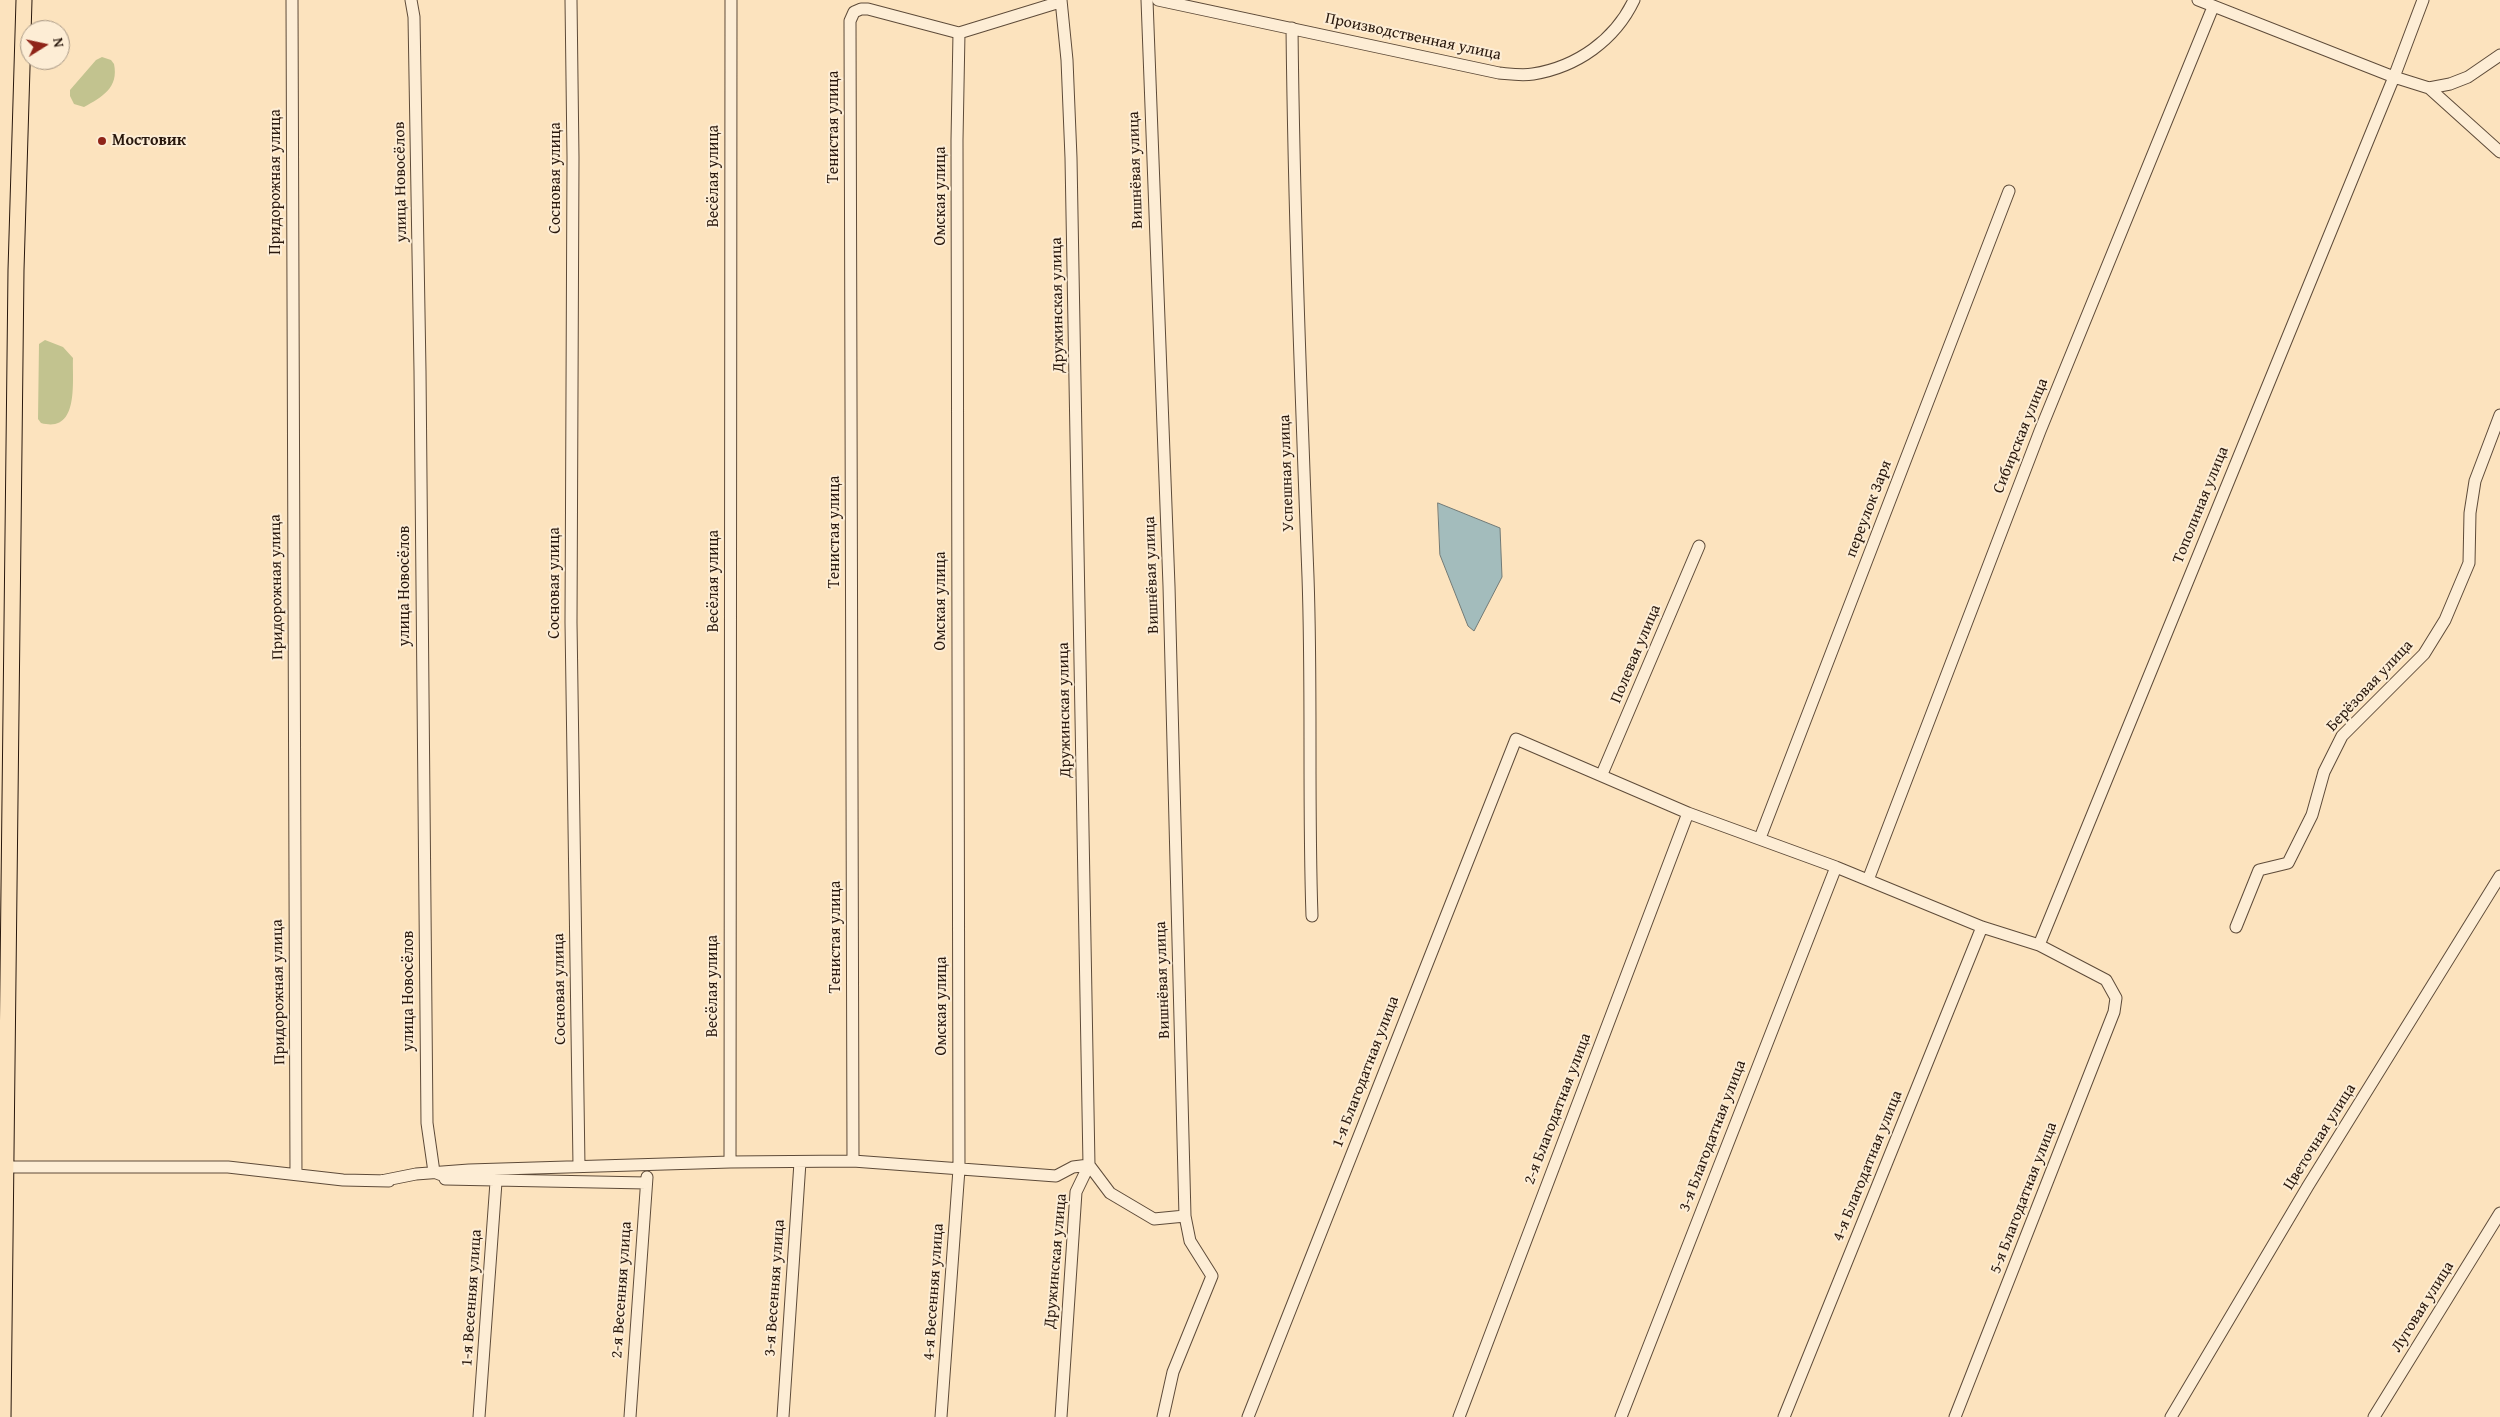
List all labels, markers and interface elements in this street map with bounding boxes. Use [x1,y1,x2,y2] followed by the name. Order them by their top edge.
[1323,9,1503,65] street label: Производственная улица
[20,20,70,70] north arrow
[48,36,69,49] text: N
[824,71,844,183] street label: Тенистая улица
[266,109,286,255] street label: Придорожная улица
[1124,111,1148,229] street label: Вишнёвая улица
[390,121,412,243] street label: улица Новосёлов
[546,122,566,234] street label: Сосновая улица
[704,125,724,227] street label: Весёлая улица
[112,131,186,151] place label: Мостовик
[96,135,108,147] marker: Мостовик
[931,146,951,246] street label: Омская улица
[1047,237,1069,373] street label: Дружинская улица
[1989,376,2053,496] street label: Сибирская улица
[1275,414,1299,532] street label: Успешная улица
[2169,444,2233,566] street label: Тополиная улица
[1842,458,1896,560] street label: переулок Заря
[825,476,845,588] street label: Тенистая улица
[266,514,288,660] street label: Придорожная улица
[1140,516,1164,634] street label: Вишнёвая улица
[395,526,415,646] street label: улица Новосёлов
[545,527,565,639] street label: Сосновая улица
[704,530,724,632] street label: Весёлая улица
[931,551,951,651] street label: Омская улица
[1607,602,1665,706] street label: Полевая улица
[2323,636,2417,736] street label: Берёзовая улица
[1054,642,1076,778] street label: Дружинская улица
[826,881,846,993] street label: Тенистая улица
[268,919,290,1065] street label: Придорожная улица
[1151,921,1175,1039] street label: Вишнёвая улица
[399,931,419,1051] street label: улица Новосёлов
[549,933,571,1045] street label: Сосновая улица
[703,935,723,1037] street label: Весёлая улица
[932,956,952,1056] street label: Омская улица
[1328,993,1404,1151] street label: 1-я Благодатная улица
[1520,1030,1596,1188] street label: 2-я Благодатная улица
[1675,1057,1751,1215] street label: 3-я Благодатная улица
[2280,1080,2360,1194] street label: Цветочная улица
[1829,1088,1907,1244] street label: 4-я Благодатная улица
[1986,1119,2062,1277] street label: 5-я Благодатная улица
[1041,1193,1071,1329] street label: Дружинская улица
[761,1219,789,1357] street label: 3-я Весенняя улица
[608,1221,636,1359] street label: 2-я Весенняя улица
[920,1223,948,1361] street label: 4-я Весенняя улица
[458,1229,486,1367] street label: 1-я Весенняя улица
[2387,1258,2459,1356] street label: Луговая улица

